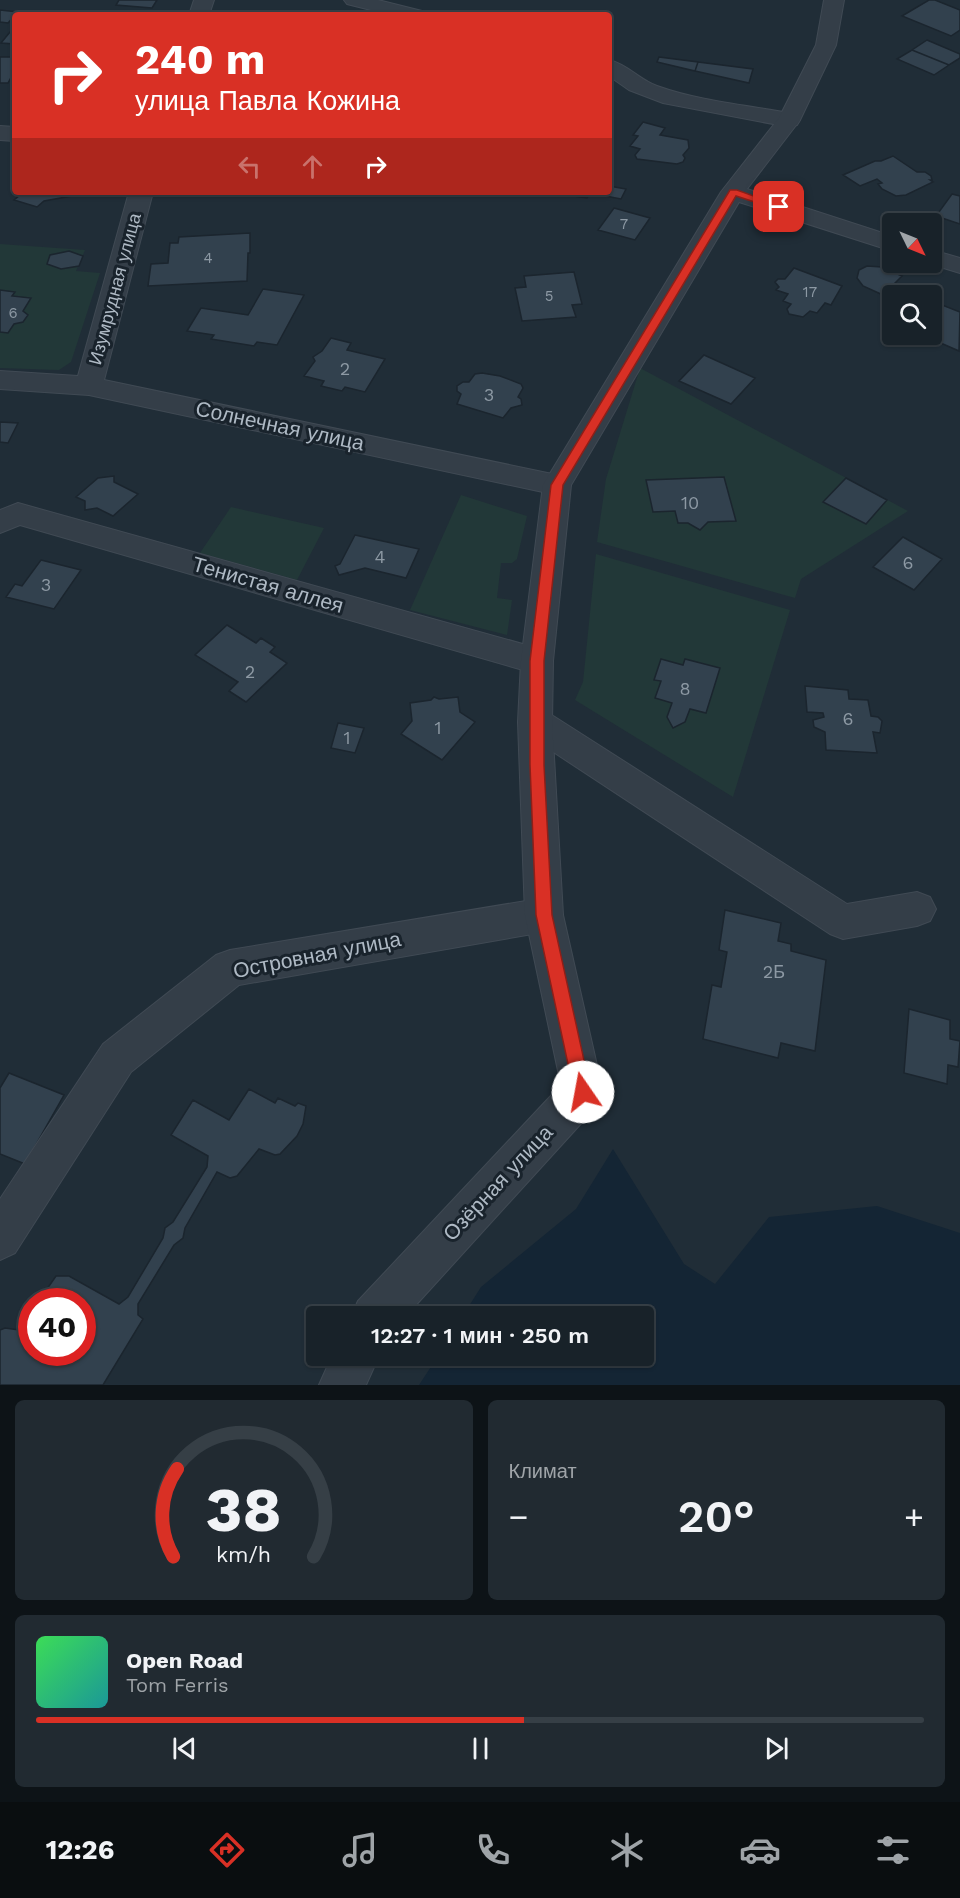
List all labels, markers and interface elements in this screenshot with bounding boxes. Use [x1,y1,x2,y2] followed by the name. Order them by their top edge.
[135,35,265,84] text: 240 m
[36,36,114,114] icon: right
[135,85,400,117] text: улица Павла Кожина
[233,150,266,183] icon: left
[296,150,329,183] icon: ahead
[359,150,392,183] icon: right
[753,181,804,232] pin
[762,190,795,223] icon: arrive
[84,210,145,367] street label: Изумрудная улица
[882,213,942,273] north arrow
[882,213,942,345] map controls
[620,215,628,233] house number: 7
[203,249,213,267] house number: 4
[803,283,817,301] house number: 17
[882,285,942,345] button: search
[545,287,553,305] house number: 5
[8,304,18,322] house number: 6
[340,358,350,379] house number: 2
[484,384,494,405] house number: 3
[194,395,367,456] street label: Солнечная улица
[681,492,699,513] house number: 10
[375,546,386,567] house number: 4
[190,551,347,618] street label: Тенистая аллея
[903,552,913,573] house number: 6
[41,574,51,595] house number: 3
[245,661,255,682] house number: 2
[679,678,691,699] house number: 8
[843,708,853,729] house number: 6
[434,717,442,738] house number: 1
[343,727,351,748] house number: 1
[231,926,403,983] street label: Островная улица
[763,961,785,982] house number: 2Б
[551,1060,615,1124] position arrow
[438,1119,558,1246] street label: Озёрная улица
[18,1288,96,1366] speed limit sign: 40
[371,1323,589,1348] text: 12:27 · 1 мин · 250 m
[509,1459,577,1483] text: Климат
[206,1473,282,1546] text: 38
[678,1490,755,1543] text: 20°
[509,1497,528,1536] text: −
[904,1497,924,1536] text: +
[216,1542,271,1567] text: km/h
[126,1648,243,1673] text: Open Road
[126,1673,229,1697] text: Tom Ferris
[168,1732,201,1765] icon: previous
[464,1732,497,1765] icon: pause
[760,1732,793,1765] icon: next
[206,1829,248,1871] icon: directions
[339,1829,381,1871] icon: music
[472,1829,514,1871] icon: phone
[606,1829,648,1871] icon: climate
[739,1829,781,1871] icon: car
[872,1829,914,1871] icon: filters
[46,1834,114,1866] text: 12:26

